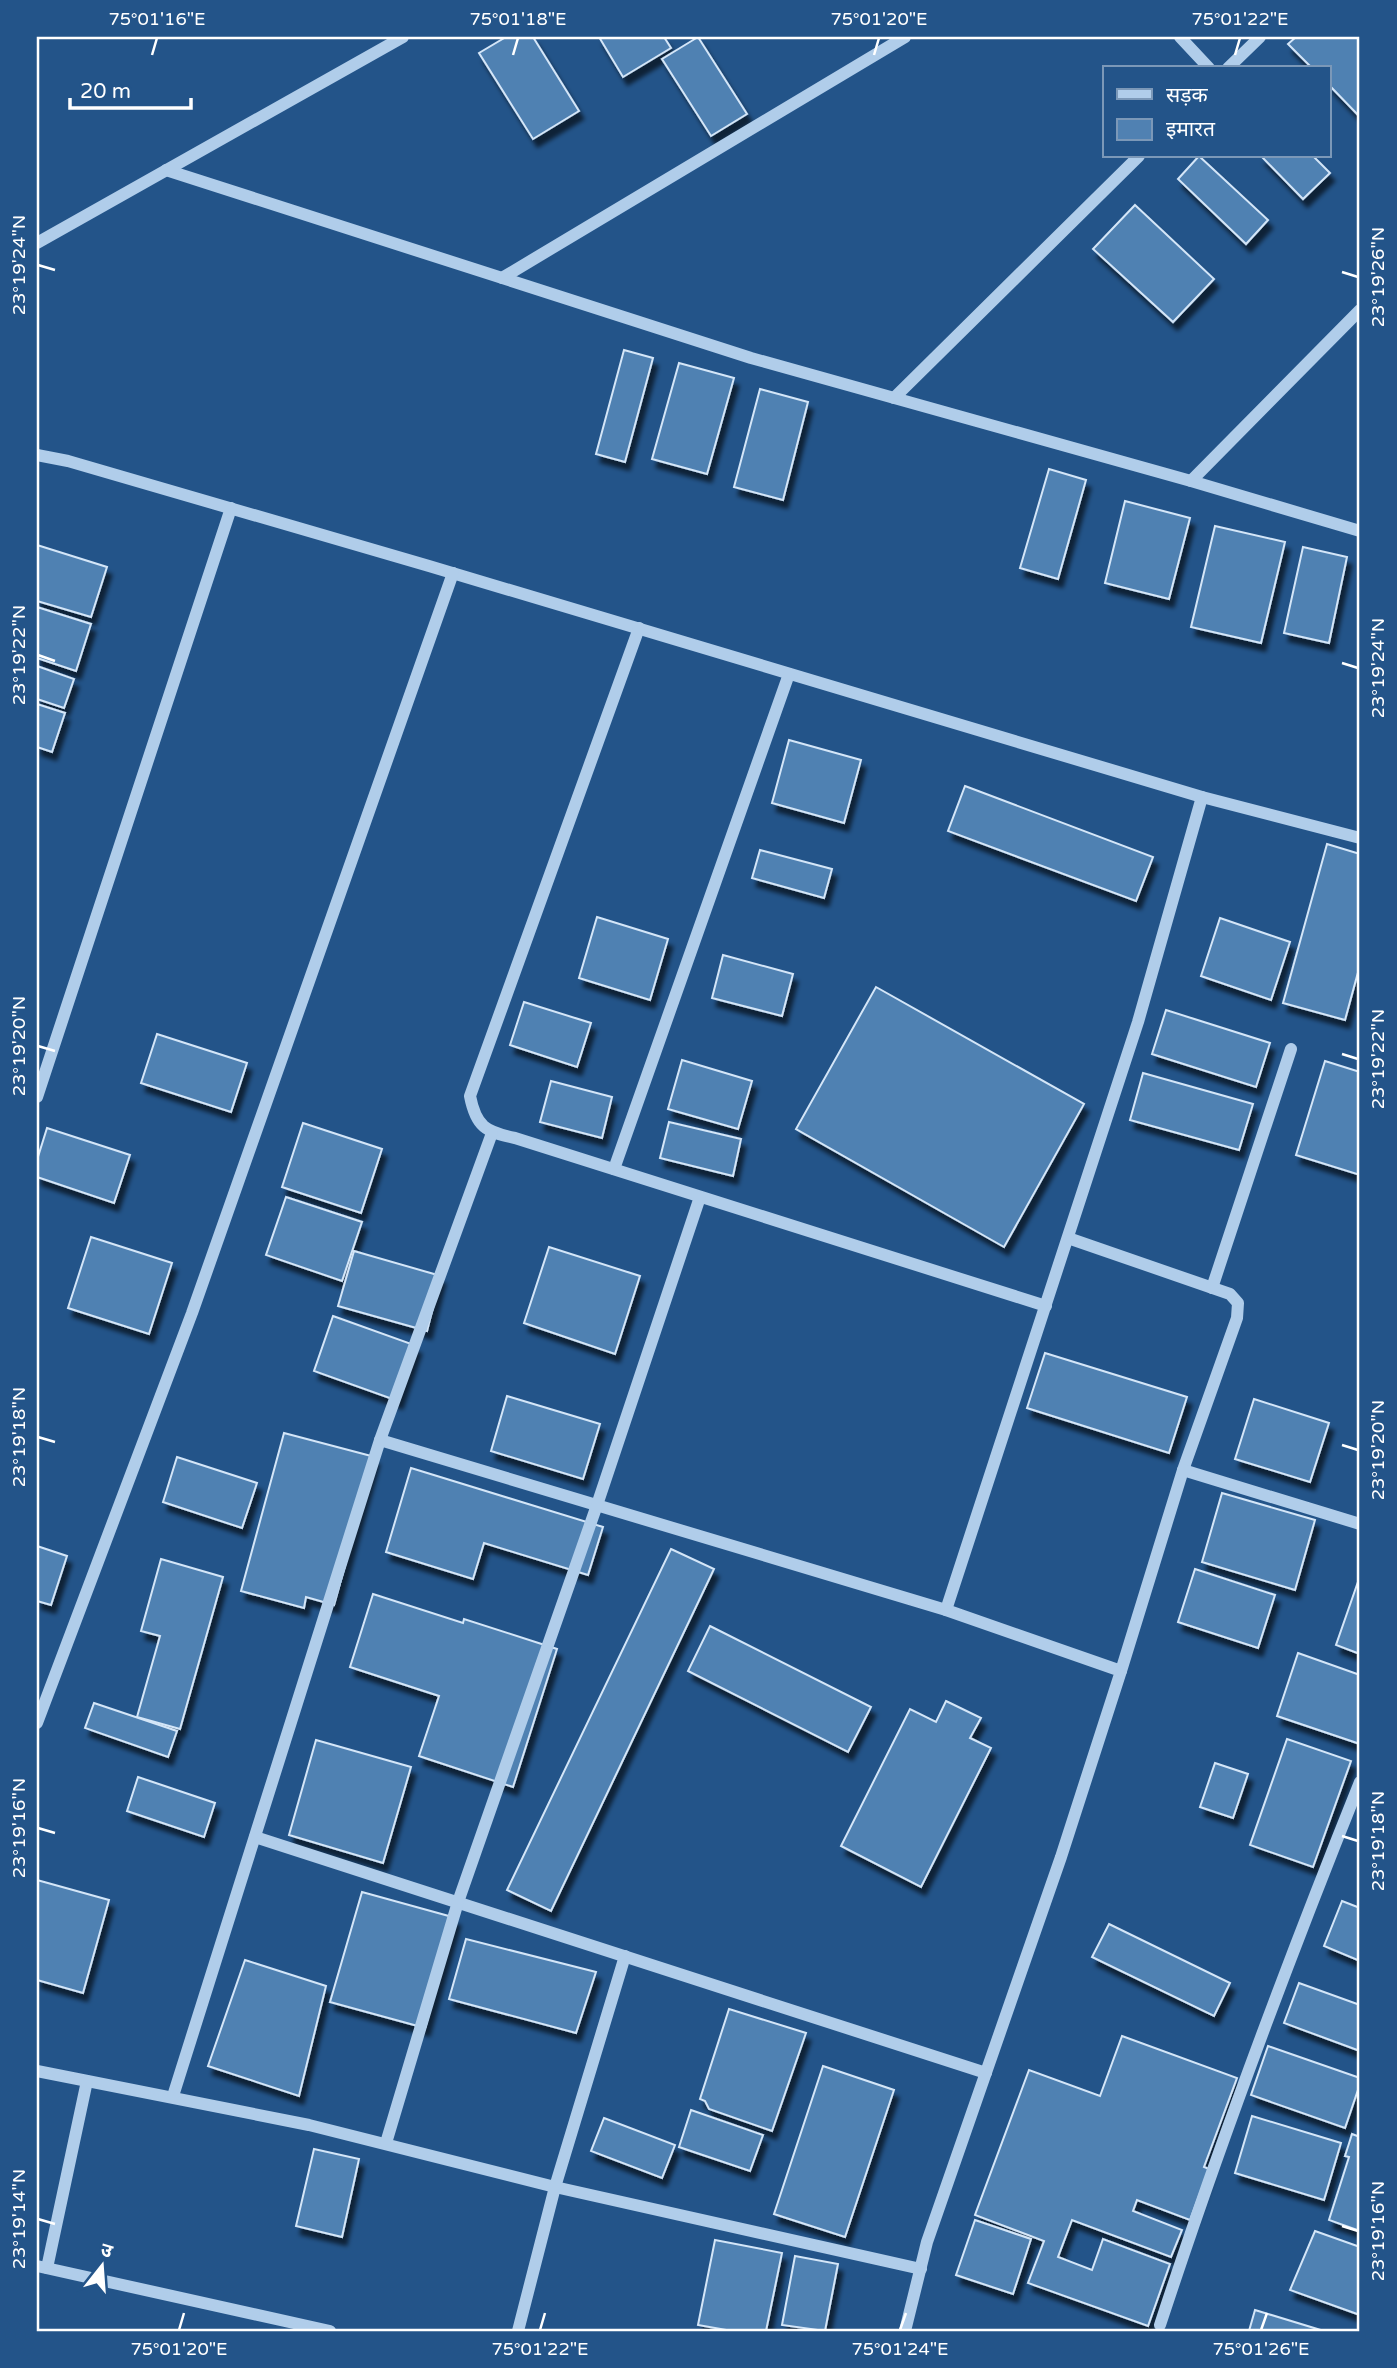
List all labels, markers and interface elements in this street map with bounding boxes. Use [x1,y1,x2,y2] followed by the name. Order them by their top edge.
[108,8,206,30] text: 75°01'16"E
[469,8,567,30] text: 75°01'18"E
[830,8,928,30] text: 75°01'20"E
[1191,8,1289,30] text: 75°01'22"E
[70,66,191,110] scale bar
[1103,66,1330,158] legend
[80,79,131,104] text: 20 m
[1166,83,1208,108] text: सड़क
[1166,117,1216,142] text: इमारत
[8,215,30,315] text: 23°19'24"N
[1367,227,1389,327] text: 23°19'26"N
[8,605,30,705] text: 23°19'22"N
[1367,618,1389,718] text: 23°19'24"N
[8,996,30,1096] text: 23°19'20"N
[1367,1009,1389,1109] text: 23°19'22"N
[8,1387,30,1487] text: 23°19'18"N
[1367,1400,1389,1500] text: 23°19'20"N
[8,1778,30,1878] text: 23°19'16"N
[1367,1791,1389,1891] text: 23°19'18"N
[8,2169,30,2269] text: 23°19'14"N
[1367,2181,1389,2281] text: 23°19'16"N
[66,2232,136,2302] north arrow
[98,2239,116,2263] text: उ
[130,2338,228,2360] text: 75°01'20"E
[491,2338,589,2360] text: 75°01'22"E
[851,2338,949,2360] text: 75°01'24"E
[1212,2338,1310,2360] text: 75°01'26"E

